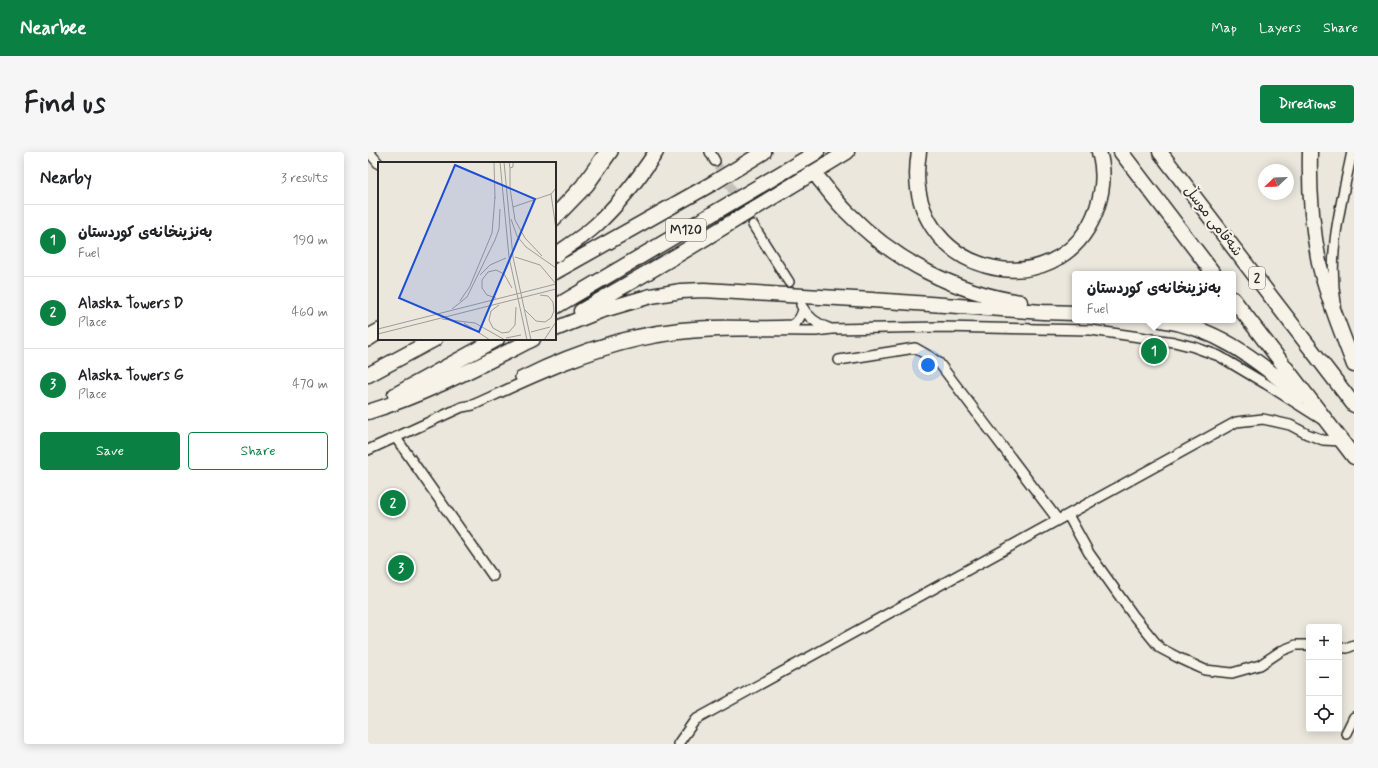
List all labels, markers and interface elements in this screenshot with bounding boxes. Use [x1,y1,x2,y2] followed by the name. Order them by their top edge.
[20,16,86,41] text: Nearbee
[1211,19,1237,37] text: Map
[1259,19,1301,37] text: Layers
[1323,19,1358,37] text: Share
[1260,85,1354,123] button: Directions
[24,86,105,123] text: Find us
[378,162,556,340] inset map
[1258,164,1294,200] north arrow
[40,167,92,189] text: Nearby
[281,170,328,187] text: 3 results
[1180,181,1248,260] street label: شەقامی موسڵ
[666,219,706,241] road number: M120
[78,223,212,243] text: بەنزینخانەی کوردستان
[50,232,56,249] text: 1
[293,232,328,249] text: 190 m
[78,245,100,262] text: Fuel
[1249,267,1265,289] road number: 2
[1072,271,1236,323] popup
[1087,279,1221,299] text: بەنزینخانەی کوردستان
[78,294,184,314] text: Alaska Towers D
[1087,301,1109,318] text: Fuel
[50,304,56,321] text: 2
[292,304,328,321] text: 460 m
[78,314,107,331] text: Place
[1141,336,1167,366] pin: 1
[918,355,938,375] your location
[78,366,184,386] text: Alaska Towers G
[50,376,56,393] text: 3
[292,376,328,393] text: 470 m
[78,386,107,403] text: Place
[40,432,180,470] button: Save
[188,432,328,470] button: Share
[380,488,406,518] pin: 2
[388,553,414,583] pin: 3
[1306,624,1342,732] map controls
[1306,624,1342,660] button: +
[1306,660,1342,696] button: −
[1306,696,1342,732] button: locate

